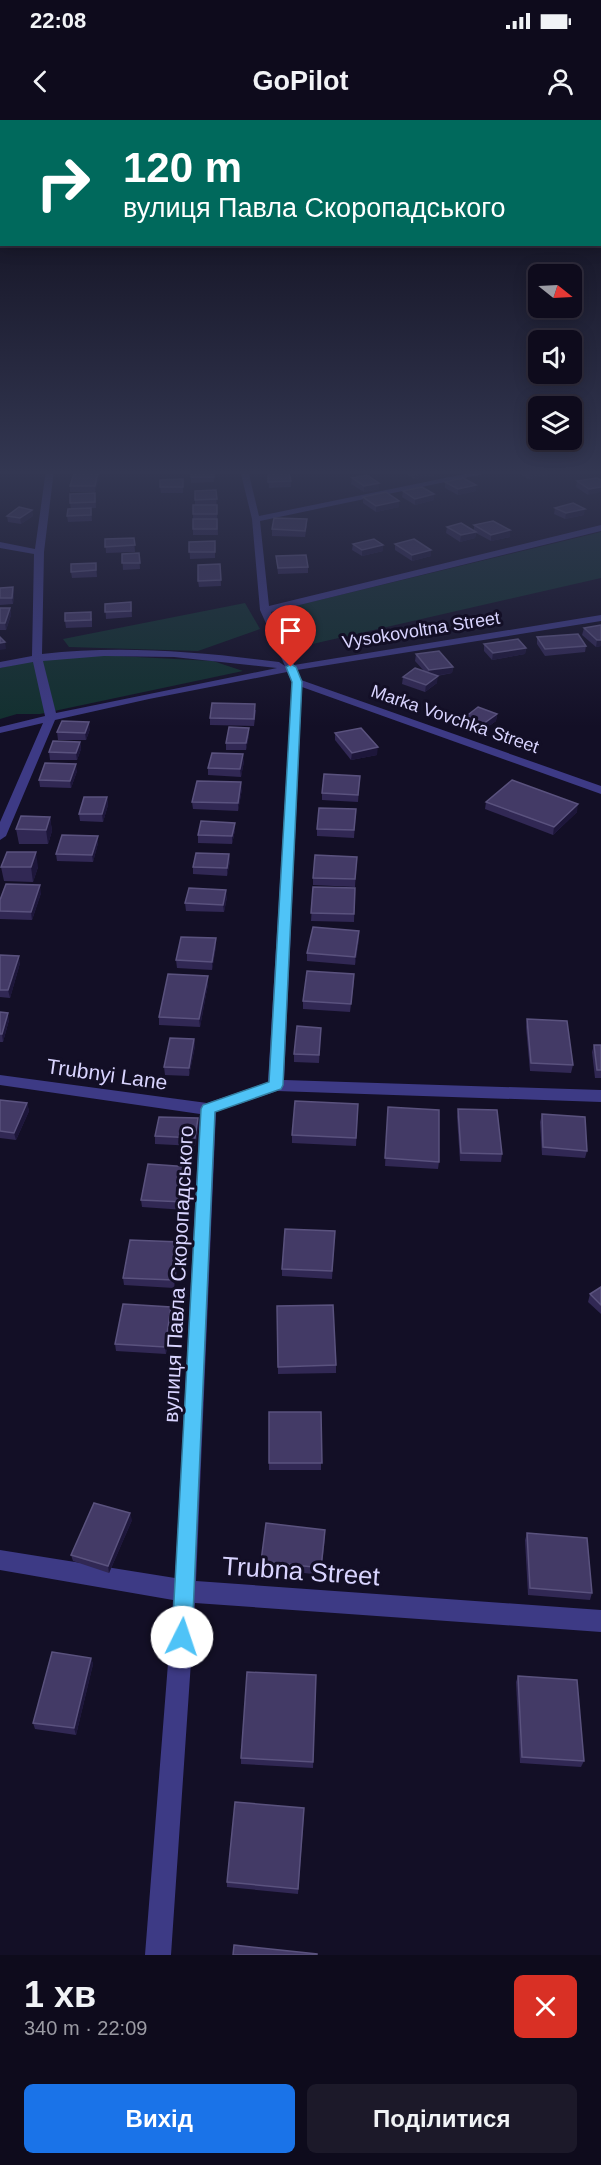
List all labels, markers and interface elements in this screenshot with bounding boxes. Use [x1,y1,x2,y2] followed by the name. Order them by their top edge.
[30,8,86,33] text: 22:08
[24,65,57,98] icon: back
[544,65,577,98] icon: person
[253,66,349,96] text: GoPilot
[24,144,102,222] icon: right
[123,144,242,191] text: 120 m
[123,193,506,223] text: вулиця Павла Скоропадського
[528,264,582,318] north arrow
[528,264,582,450] map controls
[528,330,582,384] button: sound
[528,396,582,450] button: layers
[265,605,316,667] pin
[341,608,501,652] street label: Vysokovoltna Street
[274,614,307,647] icon: arrive
[368,681,542,757] street label: Marka Vovchka Street
[45,1054,169,1094] street label: Trubnyi Lane
[159,1125,197,1423] street label: вулиця Павла Скоропадського
[221,1551,382,1592] street label: Trubna Street
[150,1605,214,1669] position arrow
[24,1974,96,2015] text: 1 хв
[514,1975,577,2038] button: close
[24,2017,147,2039] text: 340 m · 22:09
[24,2084,295,2153] button: Вихід
[307,2084,577,2153] button: Поділитися

